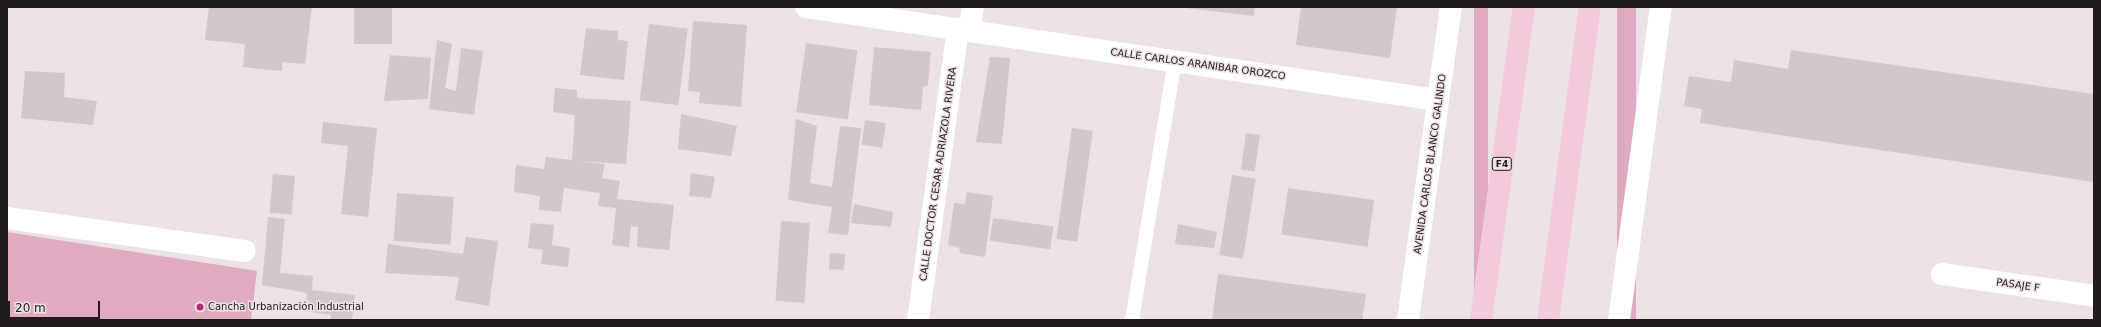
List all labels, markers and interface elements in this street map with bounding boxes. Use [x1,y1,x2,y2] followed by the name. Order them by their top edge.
[1110,46,1286,82] street label: CALLE CARLOS ARANIBAR OROZCO
[917,66,959,282] street label: CALLE DOCTOR CESAR ADRIAZOLA RIVERA
[1411,73,1449,255] street label: AVENIDA CARLOS BLANCO GALINDO
[1491,157,1513,171] road number: F4
[1995,276,2041,294] street label: PASAJE F
[10,293,102,319] scale bar
[15,301,46,315] text: 20 m
[208,301,364,313] place label: Cancha Urbanización Industrial
[195,302,205,312] marker: Cancha Urbanización Industrial

